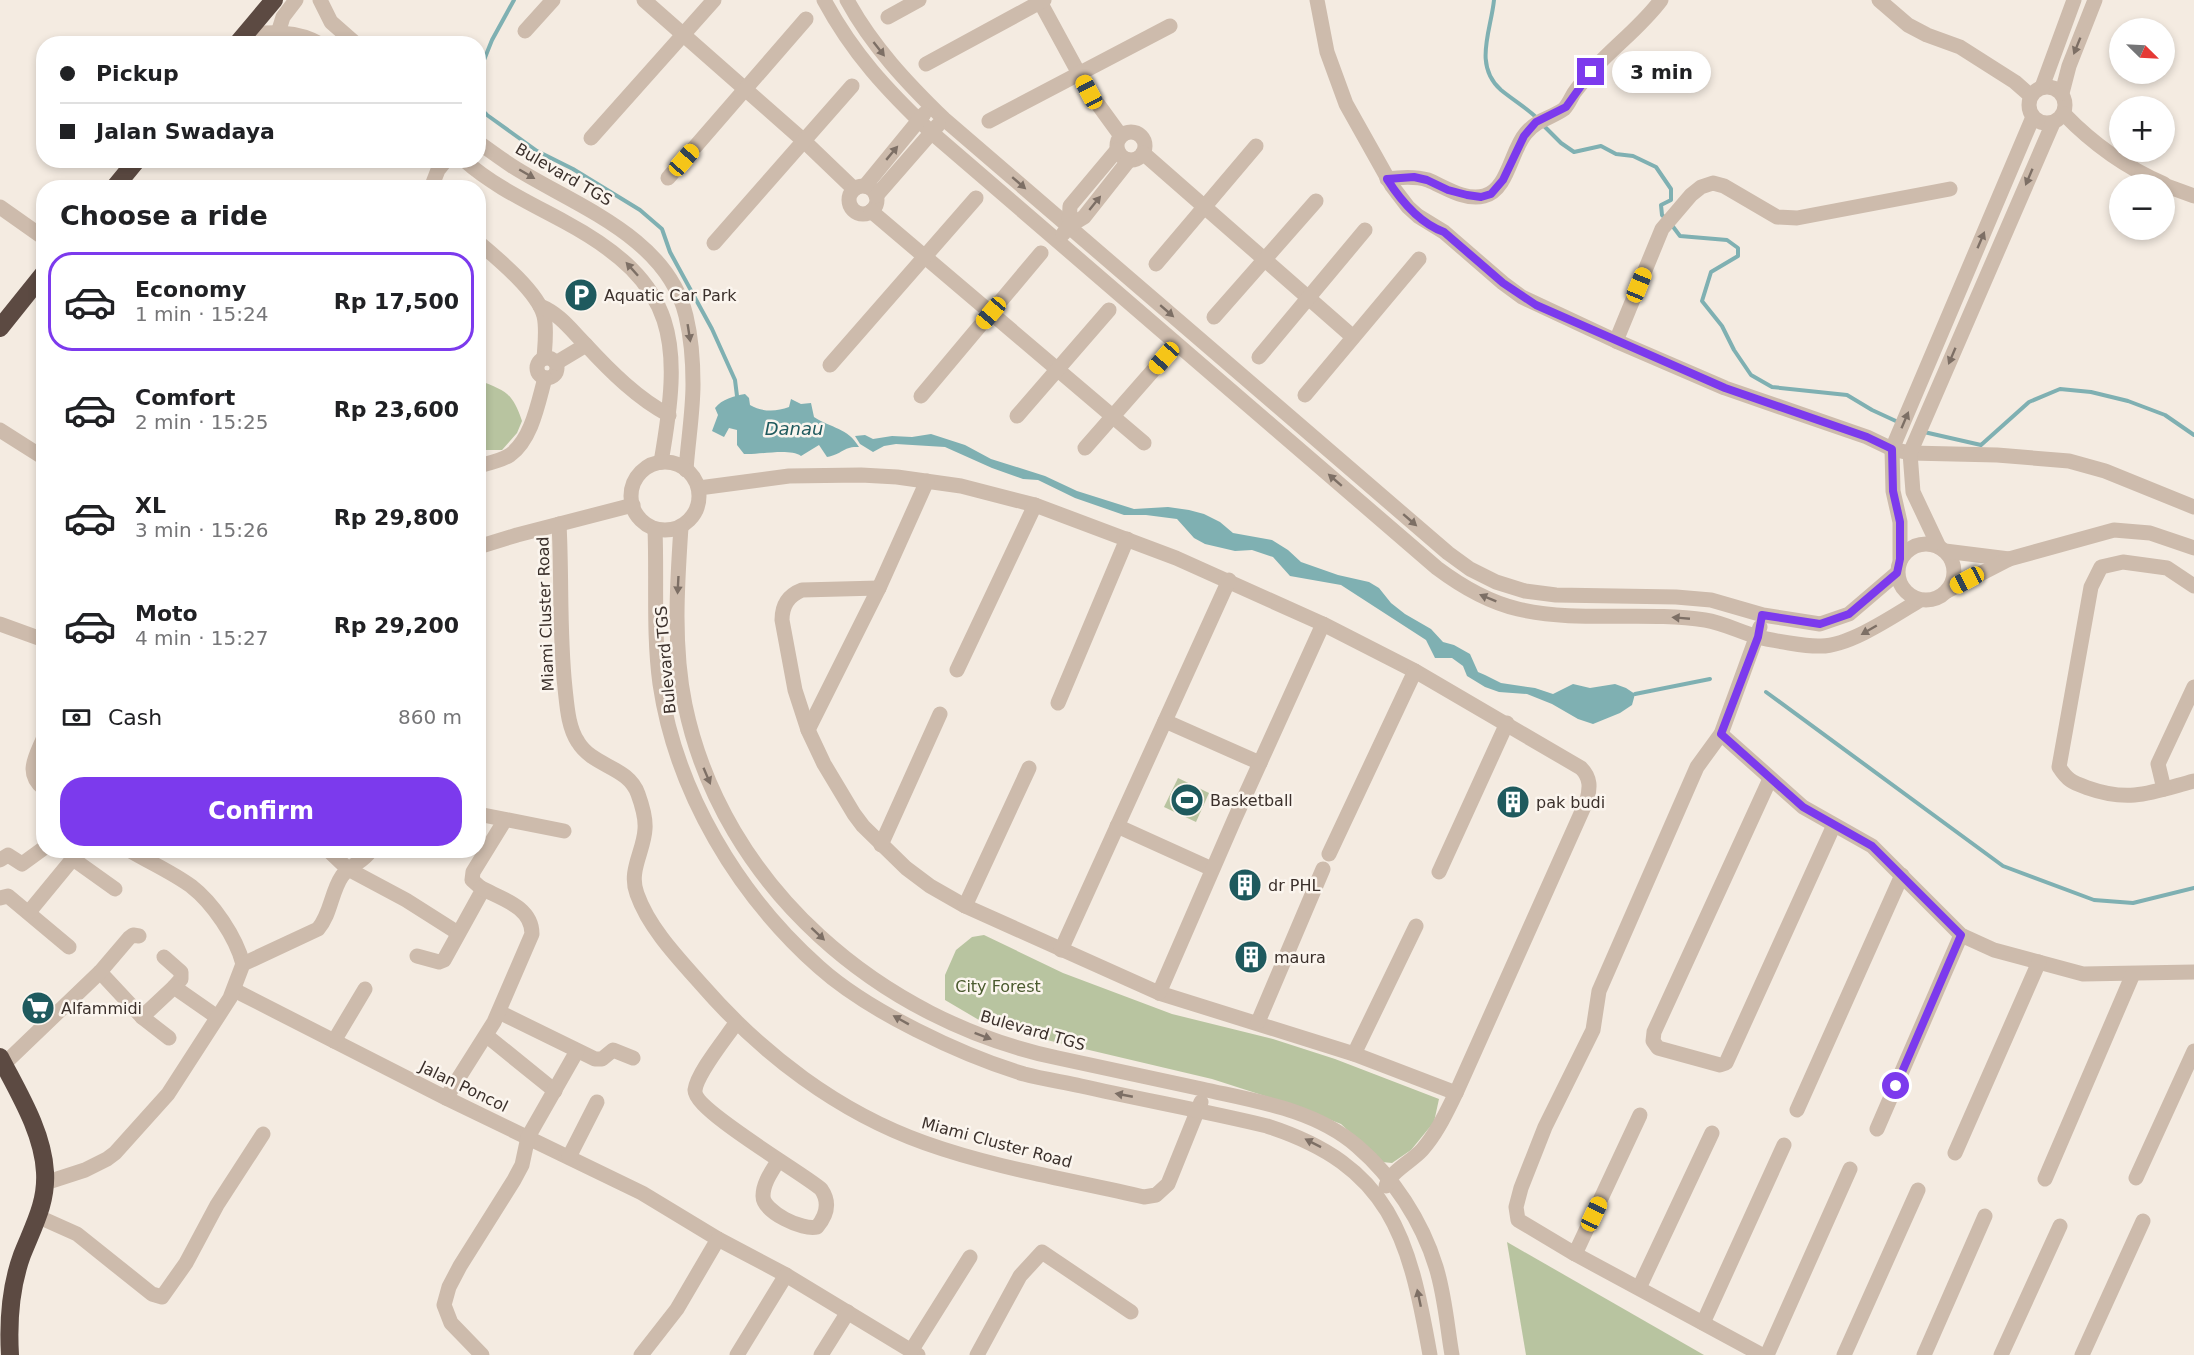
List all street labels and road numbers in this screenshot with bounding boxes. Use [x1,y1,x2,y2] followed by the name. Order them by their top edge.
[512,139,616,210] street label: Bulevard TGS
[533,536,558,692] street label: Miami Cluster Road
[651,605,680,715] street label: Bulevard TGS
[978,1006,1088,1055] street label: Bulevard TGS
[416,1056,511,1116] street label: Jalan Poncol
[919,1113,1074,1172] street label: Miami Cluster Road

